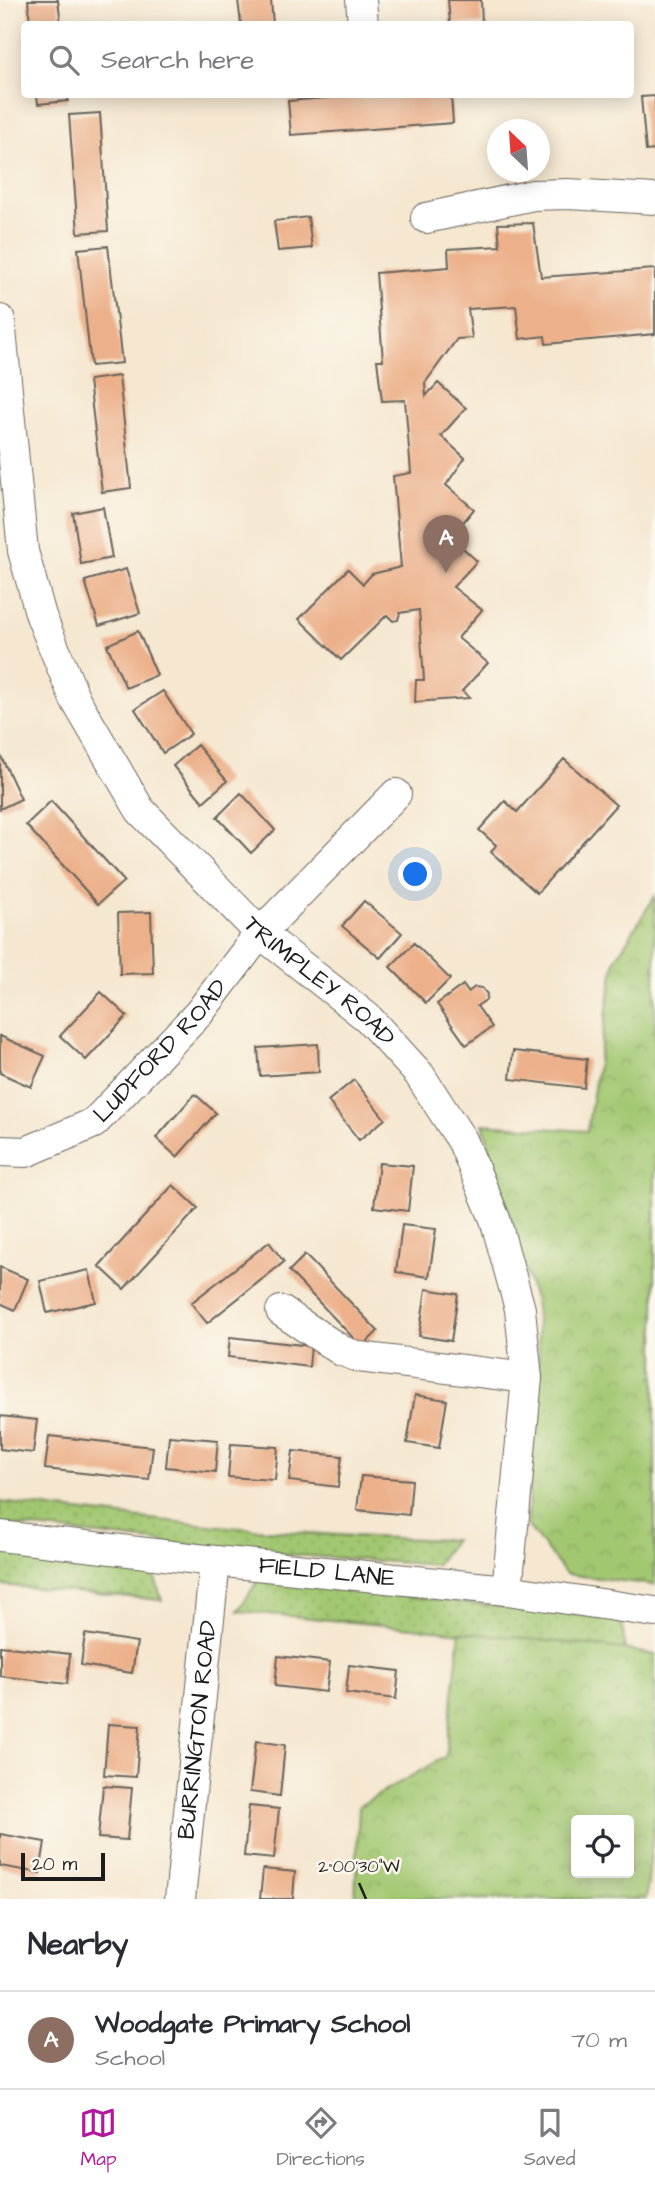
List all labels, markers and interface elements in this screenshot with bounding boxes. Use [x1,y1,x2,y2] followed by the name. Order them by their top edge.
[21,21,634,98] search box
[45,41,83,79] icon: search
[101,42,254,78] text: Search here
[487,119,550,182] north arrow
[423,515,469,573] pin: A
[398,857,432,891] your location
[235,908,403,1054] street label: TRIMPLEY ROAD
[86,972,236,1131] street label: LUDFORD ROAD
[257,1548,397,1596] street label: FIELD LANE
[169,1619,226,1841] street label: BURRINGTON ROAD
[571,1815,634,1878] map controls
[571,1815,634,1878] button: locate
[21,1850,105,1882] scale bar
[32,1851,77,1878] text: 20 m
[318,1854,400,1879] text: 2°00'30"W
[28,1924,128,1966] text: Nearby
[95,2006,410,2042] text: Woodgate Primary School
[44,2024,58,2056] text: A
[571,2024,627,2056] text: 70 m
[95,2042,165,2074] text: School
[79,2104,117,2173] tab: Map
[276,2104,365,2173] tab: Directions
[524,2104,575,2173] tab: Saved

